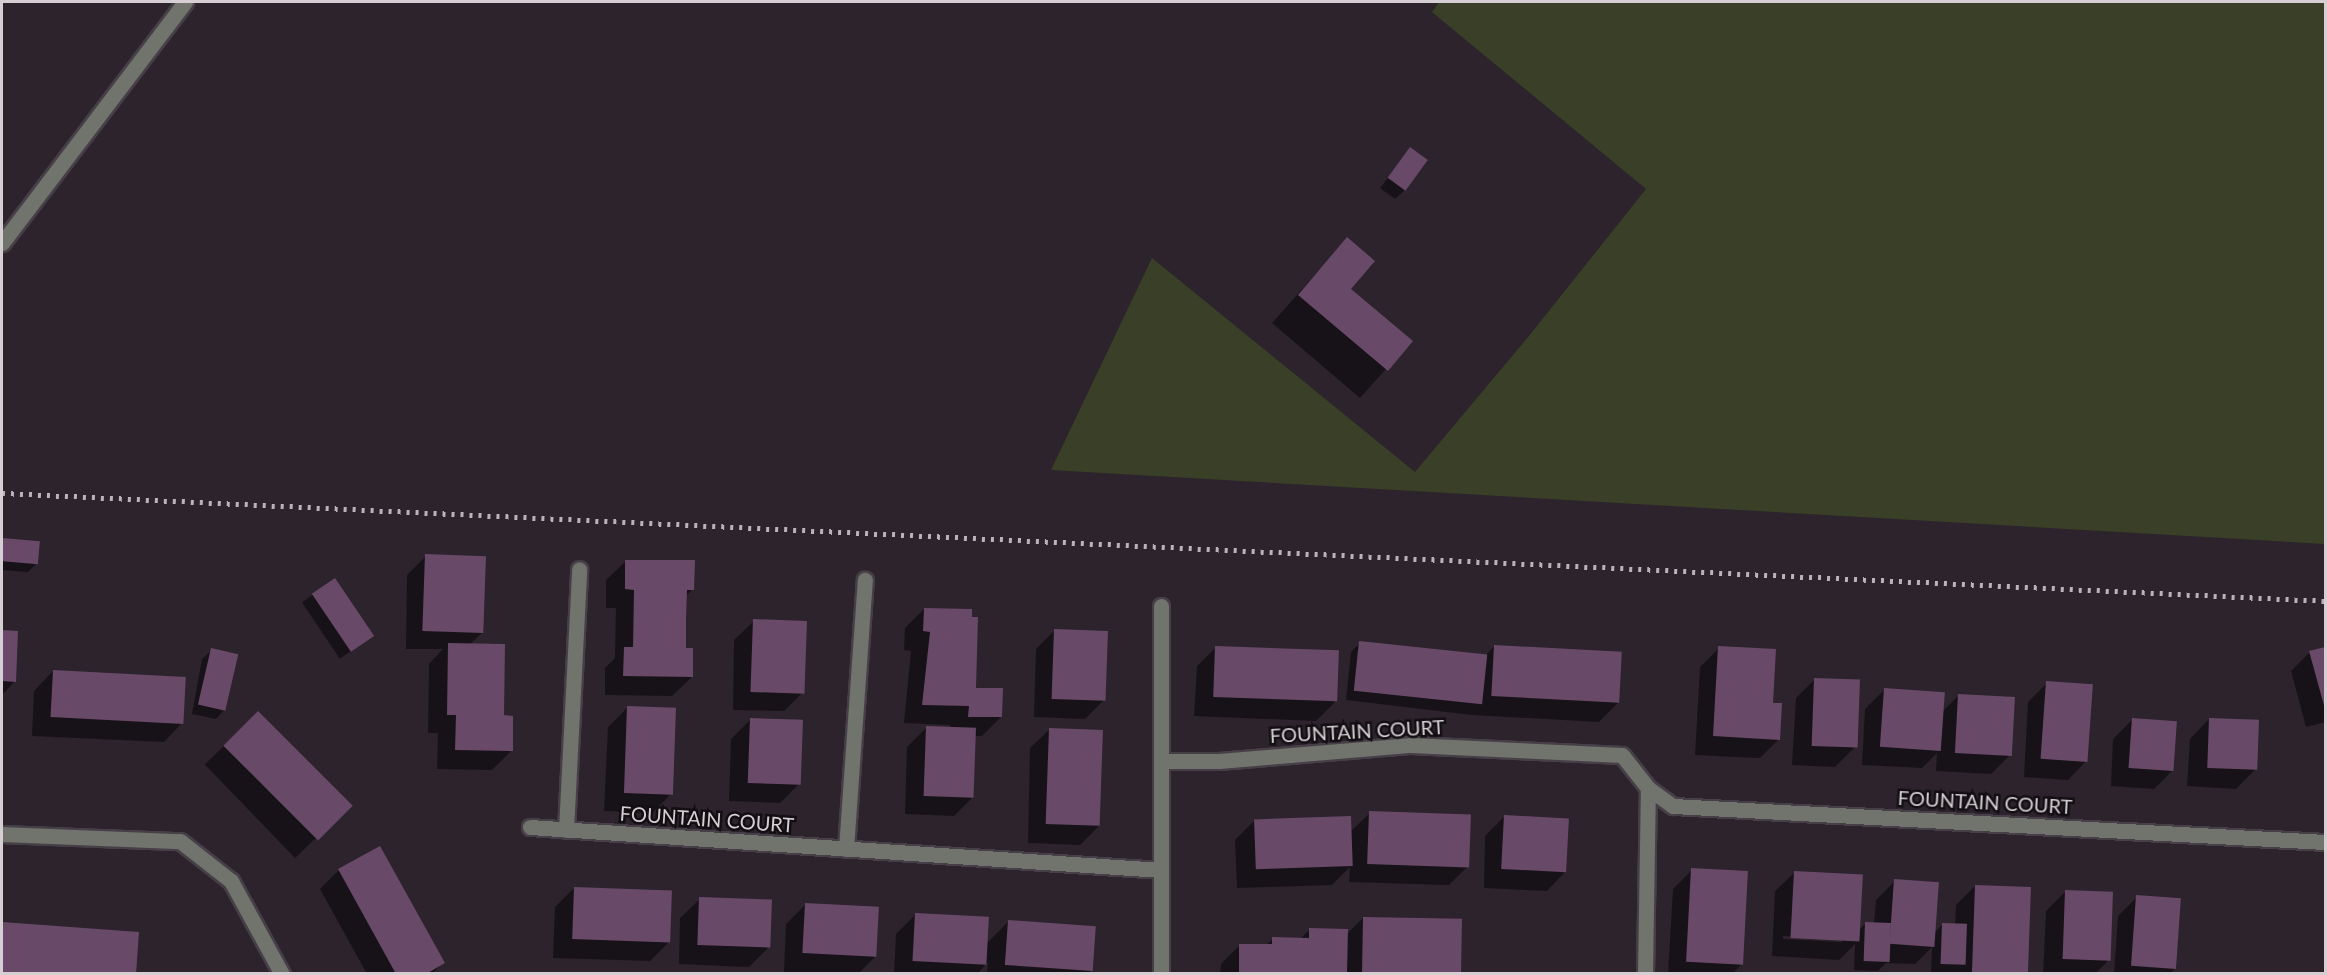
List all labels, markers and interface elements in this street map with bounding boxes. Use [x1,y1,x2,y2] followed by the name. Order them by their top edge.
[1269,714,1445,748] street label: FOUNTAIN COURT
[1897,785,2073,819] street label: FOUNTAIN COURT
[619,801,795,837] street label: FOUNTAIN COURT

